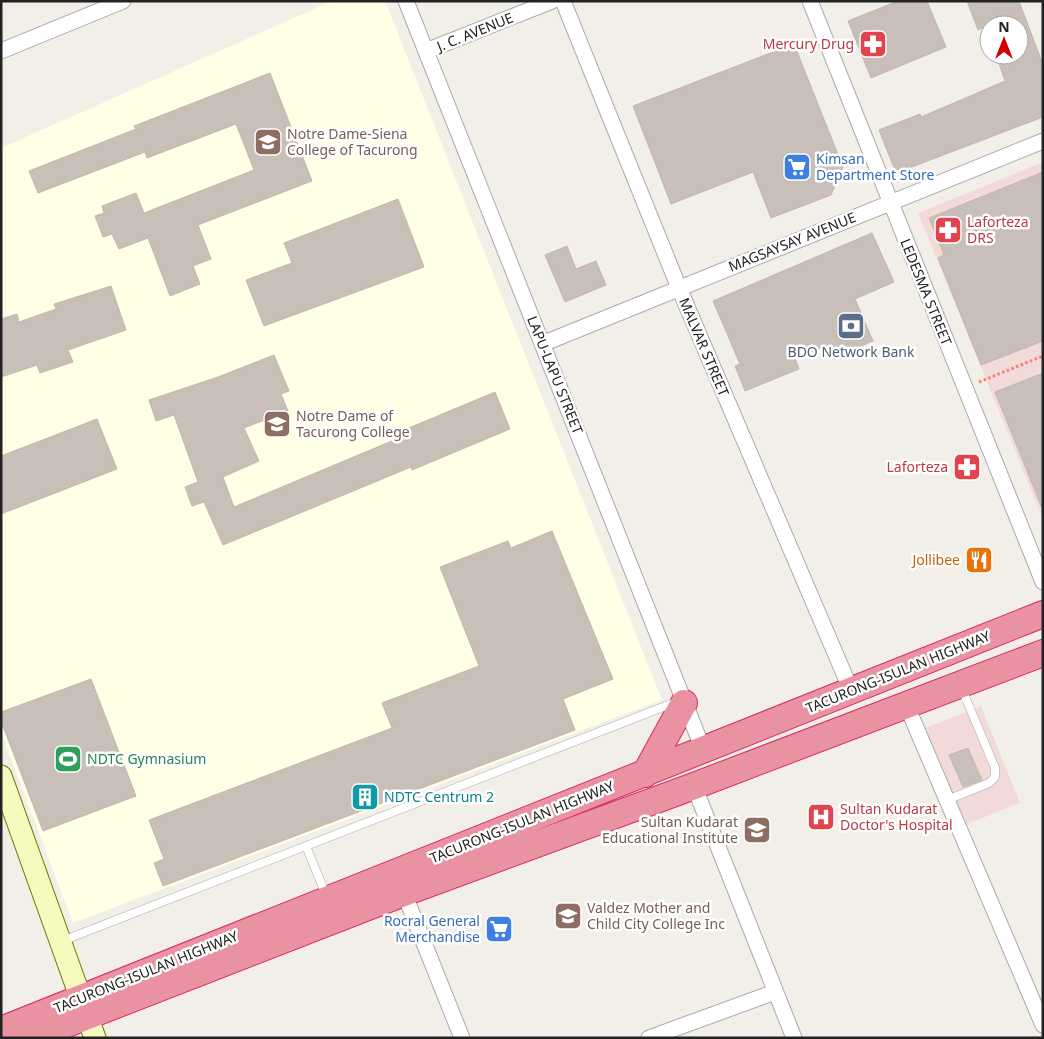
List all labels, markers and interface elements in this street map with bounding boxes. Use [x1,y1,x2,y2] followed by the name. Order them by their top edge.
[432,8,516,56] street label: J. C. AVENUE
[979,15,1029,65] north arrow
[998,17,1010,36] text: N
[858,29,888,59] pharmacy icon: Mercury Drug
[763,34,854,53] place label: Mercury Drug
[287,124,418,159] place label: Notre Dame-Siena College of Tacurong
[253,127,283,157] school or university icon: Notre Dame-Siena College of Tacurong
[816,149,934,184] place label: Kimsan Department Store
[782,152,812,182] supermarket icon: Kimsan Department Store
[725,207,858,276] street label: MAGSAYSAY AVENUE
[967,212,1029,247] place label: Laforteza DRS
[933,215,963,245] pharmacy icon: Laforteza DRS
[896,236,957,348] street label: LEDESMA STREET
[675,295,734,399] street label: MALVAR STREET
[836,311,866,341] bank icon: BDO Network Bank
[523,313,588,437] street label: LAPU-LAPU STREET
[788,342,915,361] place label: BDO Network Bank
[296,406,410,441] place label: Notre Dame of Tacurong College
[262,409,292,439] school or university icon: Notre Dame of Tacurong College
[952,452,982,482] pharmacy icon: Laforteza
[886,457,948,476] place label: Laforteza
[964,545,994,575] restaurant icon: Jollibee
[910,550,960,569] place label: Jollibee
[803,626,993,717] street label: TACURONG-ISULAN HIGHWAY
[53,744,83,774] sports icon: NDTC Gymnasium
[87,749,206,768] place label: NDTC Gymnasium
[427,776,617,867] street label: TACURONG-ISULAN HIGHWAY
[350,782,380,812] building icon: NDTC Centrum 2
[384,787,494,806] place label: NDTC Centrum 2
[840,799,953,834] place label: Sultan Kudarat Doctor's Hospital
[806,802,836,832] hospital icon: Sultan Kudarat Doctor's Hospital
[602,812,738,847] place label: Sultan Kudarat Educational Institute
[742,815,772,845] school or university icon: Sultan Kudarat Educational Institute
[587,898,725,933] place label: Valdez Mother and Child City College Inc
[553,901,583,931] school or university icon: Valdez Mother and Child City College Inc
[384,911,480,946] place label: Rocral General Merchandise
[484,914,514,944] supermarket icon: Rocral General Merchandise
[51,926,241,1017] street label: TACURONG-ISULAN HIGHWAY

